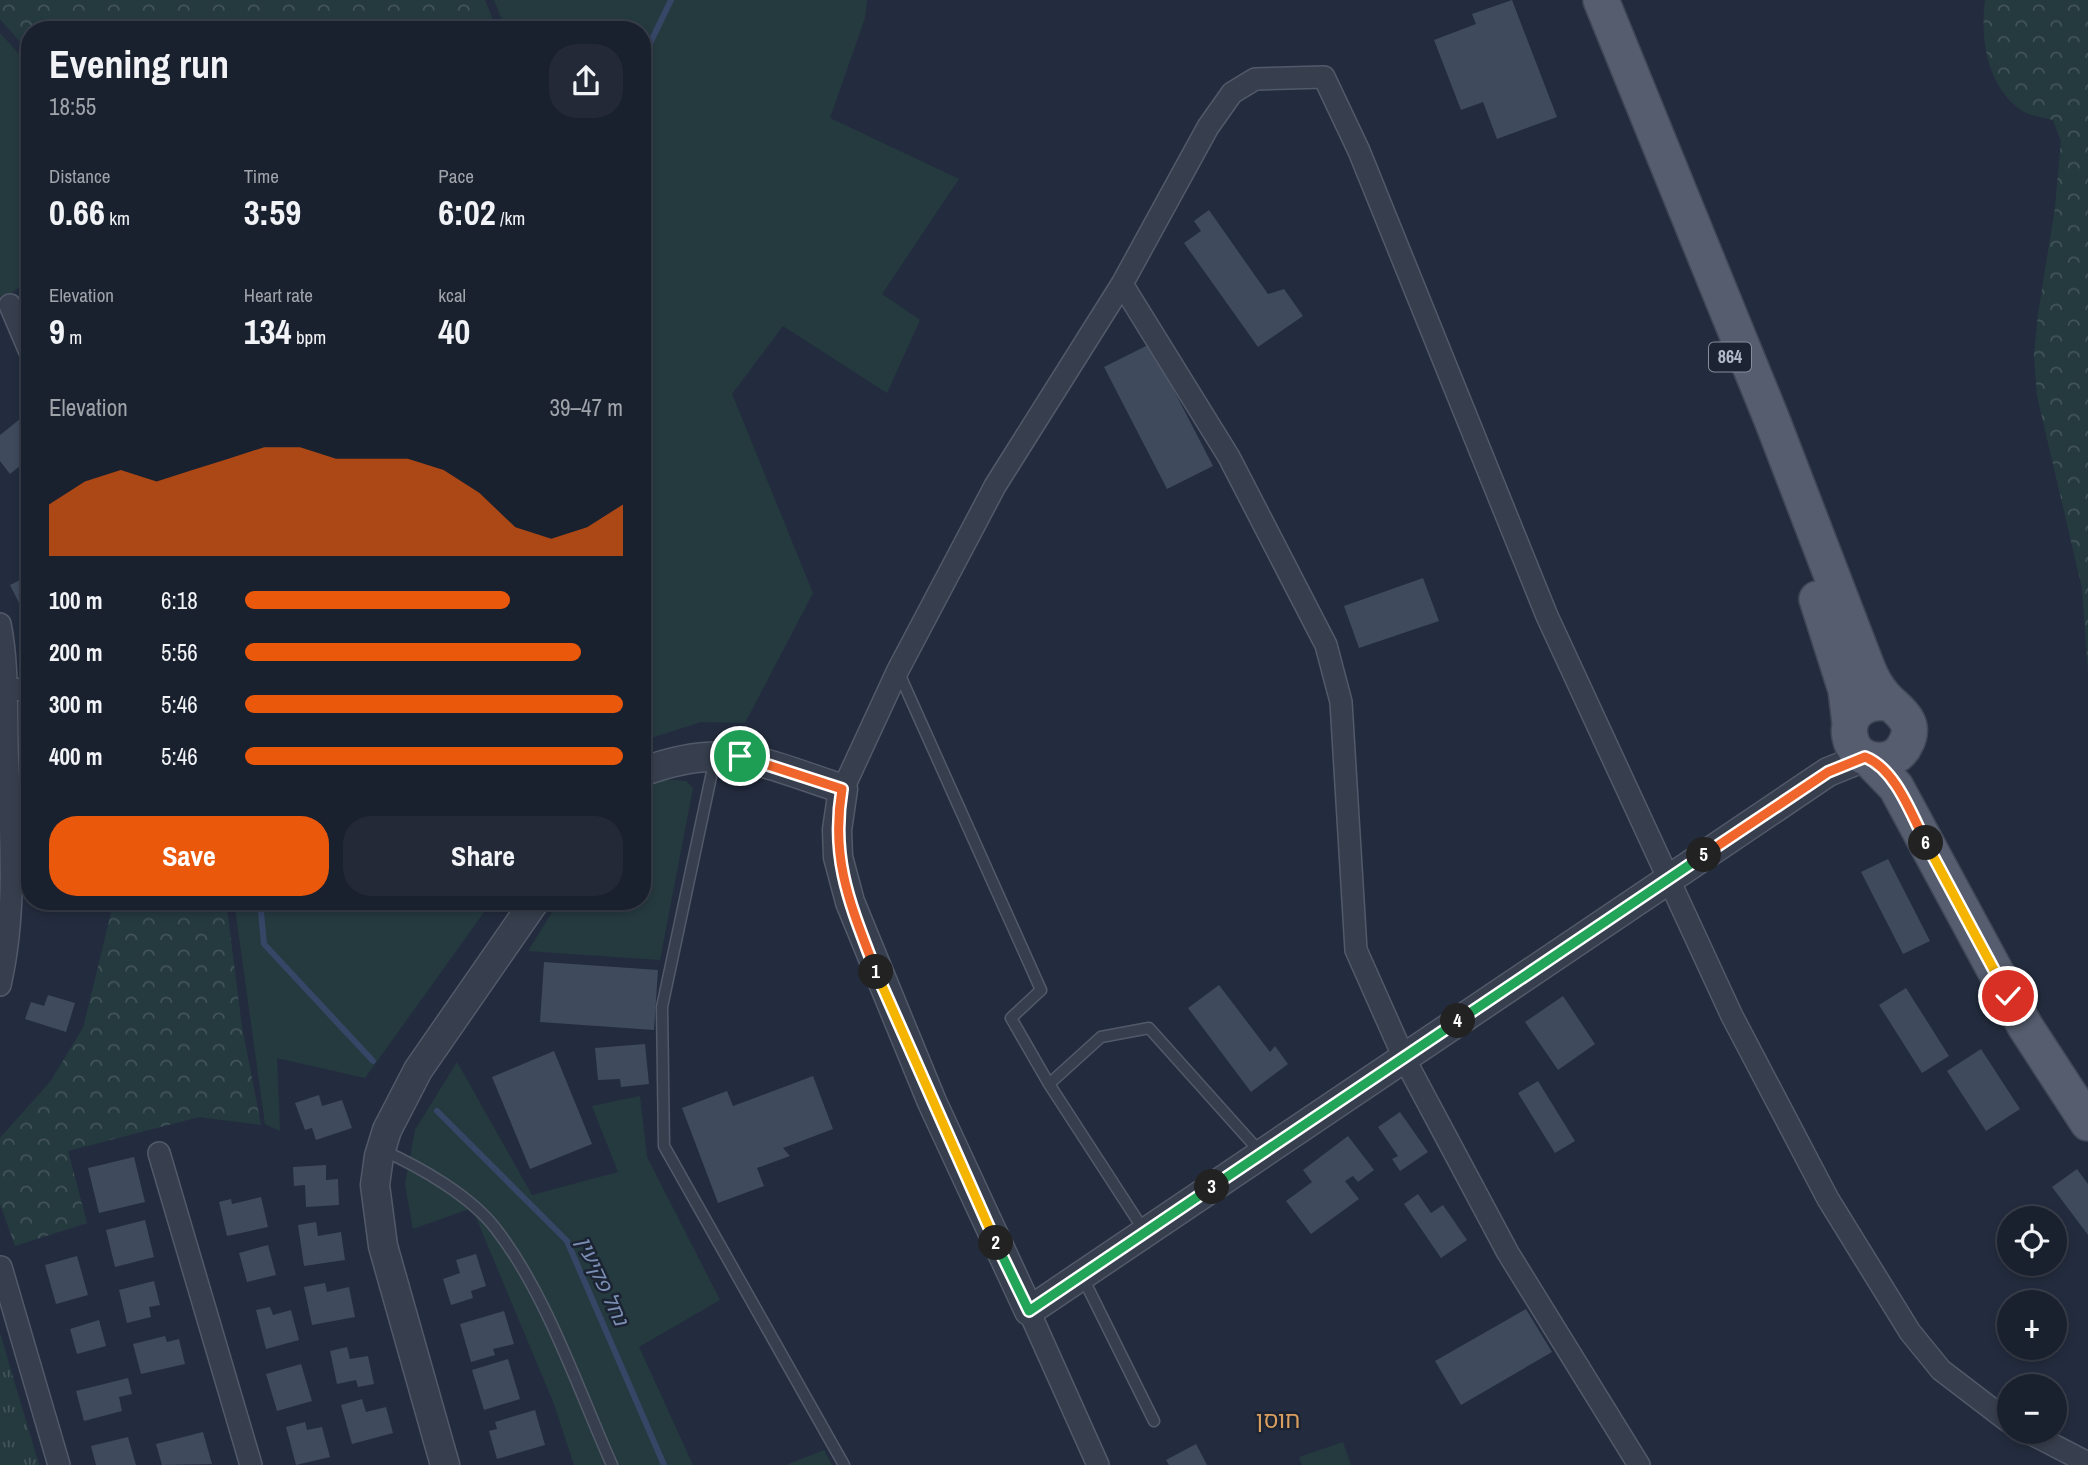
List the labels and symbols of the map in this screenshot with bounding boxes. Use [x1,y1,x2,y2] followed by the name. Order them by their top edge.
[1709,342,1751,372] road number: 864
[710,726,770,786] pin
[1909,826,1944,860] pin: 6
[1686,838,1722,872] pin: 5
[858,954,894,990] pin: 1
[1978,966,2038,1026] pin
[1440,1004,1476,1038] pin: 4
[1194,1170,1230,1204] pin: 3
[978,1226,1014,1260] pin: 2
[569,1232,637,1332] water label: נחל פקיעין
[1256,1404,1300,1435] district label: חוסן

